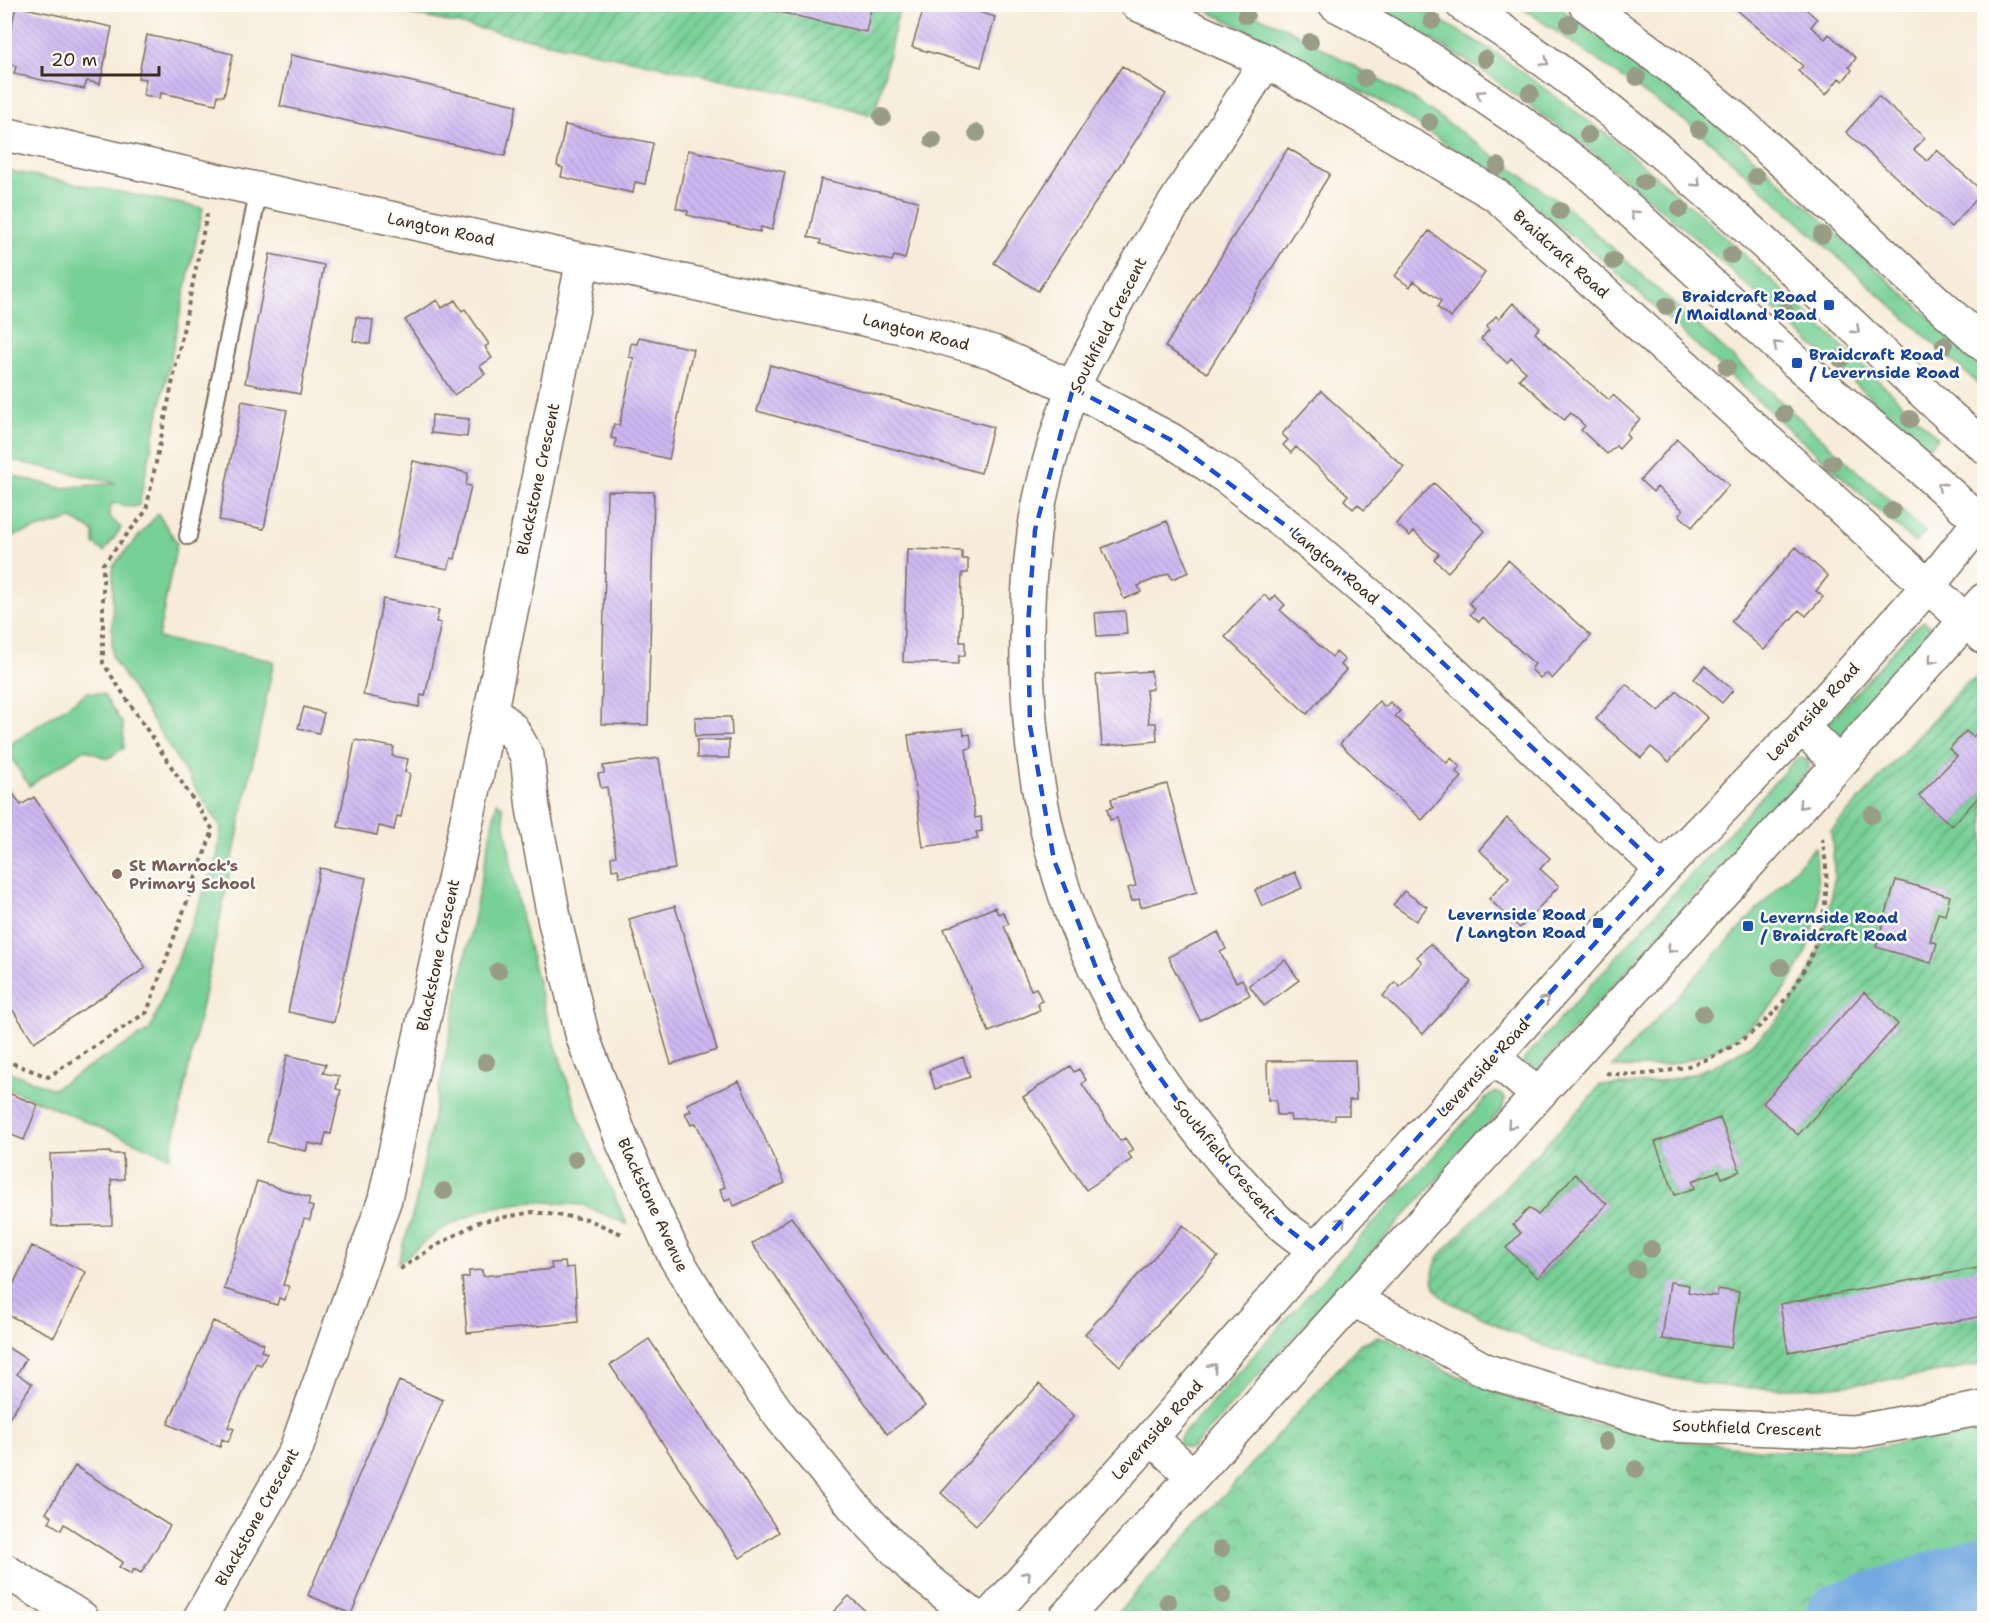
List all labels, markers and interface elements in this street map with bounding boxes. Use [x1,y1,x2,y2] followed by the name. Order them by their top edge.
[42,39,159,77] scale bar
[51,48,97,72] text: 20 m
[1538,55,1549,66] one-way arrow
[1476,90,1487,101] one-way arrow
[1690,176,1701,187] one-way arrow
[1508,205,1614,303] street label: Braidcraft Road
[385,207,497,251] street label: Langton Road
[1630,210,1641,221] one-way arrow
[1065,254,1151,396] street label: Southfield Crescent
[1674,286,1817,325] place label: Braidcraft Road / Maidland Road
[1822,298,1836,312] marker: Braidcraft Road / Maidland Road
[860,309,972,355] street label: Langton Road
[1849,323,1859,334] one-way arrow
[1774,341,1784,352] one-way arrow
[1809,344,1960,383] place label: Braidcraft Road / Levernside Road
[1790,356,1804,370] marker: Braidcraft Road / Levernside Road
[512,401,564,557] street label: Blackstone Crescent
[1937,482,1948,493] one-way arrow
[1286,523,1384,609] street label: Langton Road
[1928,653,1939,664] one-way arrow
[1762,658,1864,766] street label: Levernside Road
[1798,799,1809,809] one-way arrow
[129,855,256,894] place label: St Marnock's Primary School
[110,867,124,881] marker: St Marnock's Primary School
[412,877,464,1033] street label: Blackstone Crescent
[1448,904,1586,943] place label: Levernside Road / Langton Road
[1760,907,1907,946] place label: Levernside Road / Braidcraft Road
[1591,916,1605,930] marker: Levernside Road / Langton Road
[1741,919,1755,933] marker: Levernside Road / Braidcraft Road
[1667,943,1678,953] one-way arrow
[1538,996,1549,1007] one-way arrow
[1432,1014,1534,1122] street label: Levernside Road
[1169,1095,1281,1223] street label: Southfield Crescent
[1507,1118,1518,1128] one-way arrow
[613,1135,693,1275] street label: Blackstone Avenue
[1335,1217,1346,1227] one-way arrow
[1206,1363,1217,1374] one-way arrow
[1107,1376,1207,1484] street label: Levernside Road
[1672,1415,1822,1441] street label: Southfield Crescent
[210,1444,304,1590] street label: Blackstone Crescent
[1020,1571,1031,1582] one-way arrow

